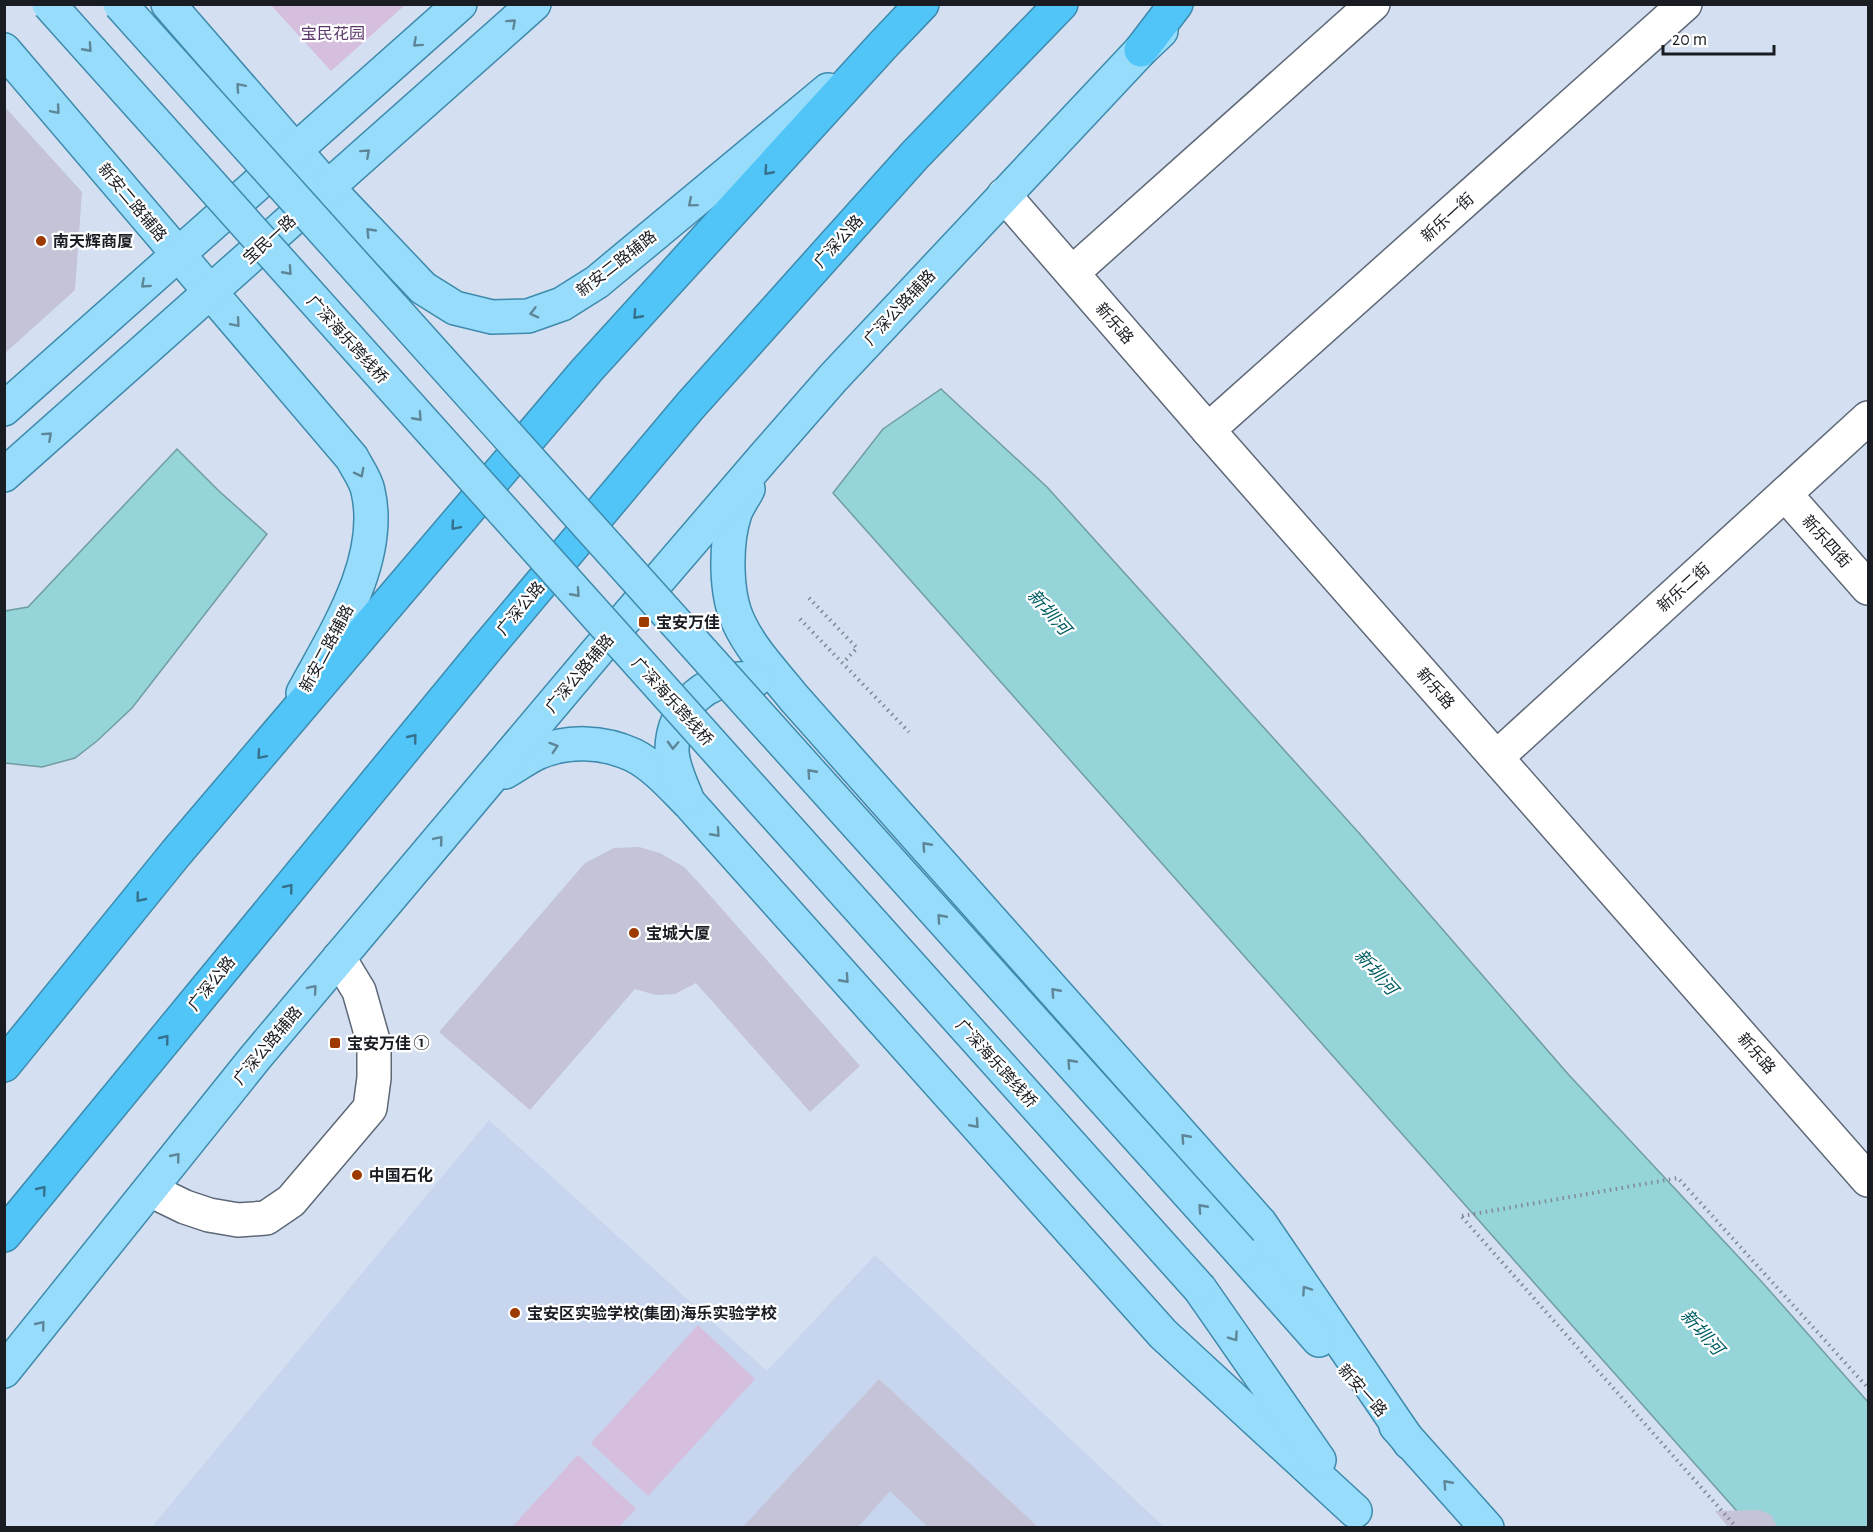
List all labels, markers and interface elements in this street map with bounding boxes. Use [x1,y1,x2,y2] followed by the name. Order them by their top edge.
[1663,18,1774,56] scale bar
[505,20,516,31] one-way arrow
[301,25,365,42] park label: 宝民花园
[1672,31,1707,49] text: 20 m
[413,36,424,47] one-way arrow
[81,41,92,52] one-way arrow
[236,83,247,94] one-way arrow
[49,103,60,114] one-way arrow
[359,149,370,160] one-way arrow
[95,160,170,245] street label: 新安二路辅路
[764,164,775,175] one-way arrow
[1418,190,1477,245] street label: 新乐一街
[688,195,699,206] one-way arrow
[240,212,299,267] street label: 宝民一路
[811,212,866,271] street label: 广深公路
[573,227,659,300] street label: 新安二路辅路
[367,228,378,239] one-way arrow
[53,233,133,250] place label: 南天辉商厦
[34,234,48,248] marker: 南天辉商厦
[281,265,292,275] one-way arrow
[860,266,938,348] street label: 广深公路辅路
[141,277,152,288] one-way arrow
[304,292,391,387] street label: 广深海乐跨线桥
[1092,300,1137,347] street label: 新乐路
[529,306,540,318] one-way arrow
[633,309,644,319] one-way arrow
[229,316,240,327] one-way arrow
[411,410,422,421] one-way arrow
[41,432,52,443] one-way arrow
[353,467,364,478] one-way arrow
[1799,512,1854,571] street label: 新乐四街
[451,519,462,530] one-way arrow
[1654,560,1713,615] street label: 新乐二街
[493,578,547,638] street label: 广深公路
[1024,585,1077,641] water label: 新圳河
[569,586,580,597] one-way arrow
[296,602,356,695] street label: 新安二路辅路
[656,614,720,631] place label: 宝安万佳
[637,615,651,629] marker: 宝安万佳
[542,631,617,716] street label: 广深公路辅路
[629,654,716,749] street label: 广深海乐跨线桥
[1413,665,1458,712] street label: 新乐路
[405,733,416,744] one-way arrow
[667,741,679,750] one-way arrow
[548,742,559,755] one-way arrow
[257,748,268,759] one-way arrow
[807,770,818,780] one-way arrow
[709,826,720,837] one-way arrow
[431,836,442,847] one-way arrow
[922,843,933,853] one-way arrow
[281,884,292,895] one-way arrow
[136,891,147,902] one-way arrow
[937,915,948,925] one-way arrow
[646,924,710,942] place label: 宝城大厦
[627,926,641,940] marker: 宝城大厦
[1351,945,1404,1001] water label: 新圳河
[185,953,238,1014] street label: 广深公路
[838,972,849,983] one-way arrow
[306,985,317,996] one-way arrow
[1051,988,1062,999] one-way arrow
[230,1003,305,1088] street label: 广深公路辅路
[953,1016,1040,1111] street label: 广深海乐跨线桥
[1734,1030,1779,1077] street label: 新乐路
[158,1035,169,1046] one-way arrow
[347,1035,429,1052] place label: 宝安万佳 ①
[328,1036,342,1050] marker: 宝安万佳 ①
[1067,1060,1078,1070] one-way arrow
[968,1117,979,1128] one-way arrow
[1181,1134,1192,1145] one-way arrow
[169,1152,180,1163] one-way arrow
[369,1166,433,1184] place label: 中国石化
[350,1168,364,1182] marker: 中国石化
[34,1186,45,1197] one-way arrow
[1198,1205,1209,1215] one-way arrow
[1302,1286,1313,1297] one-way arrow
[527,1304,778,1322] place label: 宝安区实验学校(集团)海乐实验学校
[1677,1305,1730,1361] water label: 新圳河
[508,1306,522,1320] marker: 宝安区实验学校(集团)海乐实验学校
[34,1321,45,1332] one-way arrow
[1227,1331,1238,1342] one-way arrow
[1335,1361,1390,1420] street label: 新安一路
[1443,1480,1454,1491] one-way arrow

